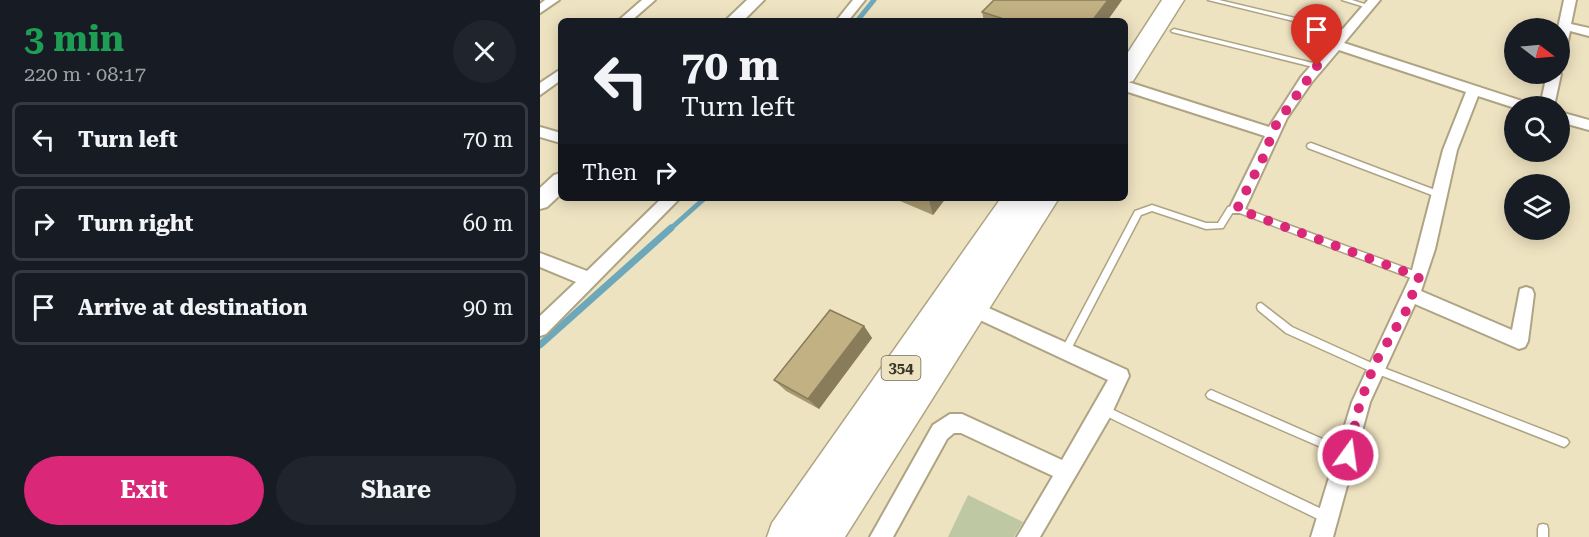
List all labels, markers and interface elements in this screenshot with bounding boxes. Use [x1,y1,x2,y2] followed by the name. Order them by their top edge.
[1291,4,1342,66] pin
[1300,13,1333,46] icon: arrive
[24,18,124,60] text: 3 min
[1504,18,1570,84] north arrow
[1504,18,1570,240] map controls
[453,20,516,83] button: close
[681,41,779,90] text: 70 m
[582,42,660,120] icon: left
[24,62,146,86] text: 220 m · 08:17
[681,91,795,123] text: Turn left
[1504,96,1570,162] button: search
[27,123,60,156] icon: left
[78,127,178,152] text: Turn left
[463,127,513,152] text: 70 m
[649,156,682,189] icon: right
[582,160,637,185] text: Then
[1504,174,1570,240] button: layers
[27,207,60,240] icon: right
[78,211,193,236] text: Turn right
[463,211,513,236] text: 60 m
[27,291,60,324] icon: arrive
[78,295,307,320] text: Arrive at destination
[463,295,513,320] text: 90 m
[882,356,920,380] road number: 354
[1316,423,1380,487] position arrow
[24,456,264,525] button: Exit
[276,456,516,525] button: Share

